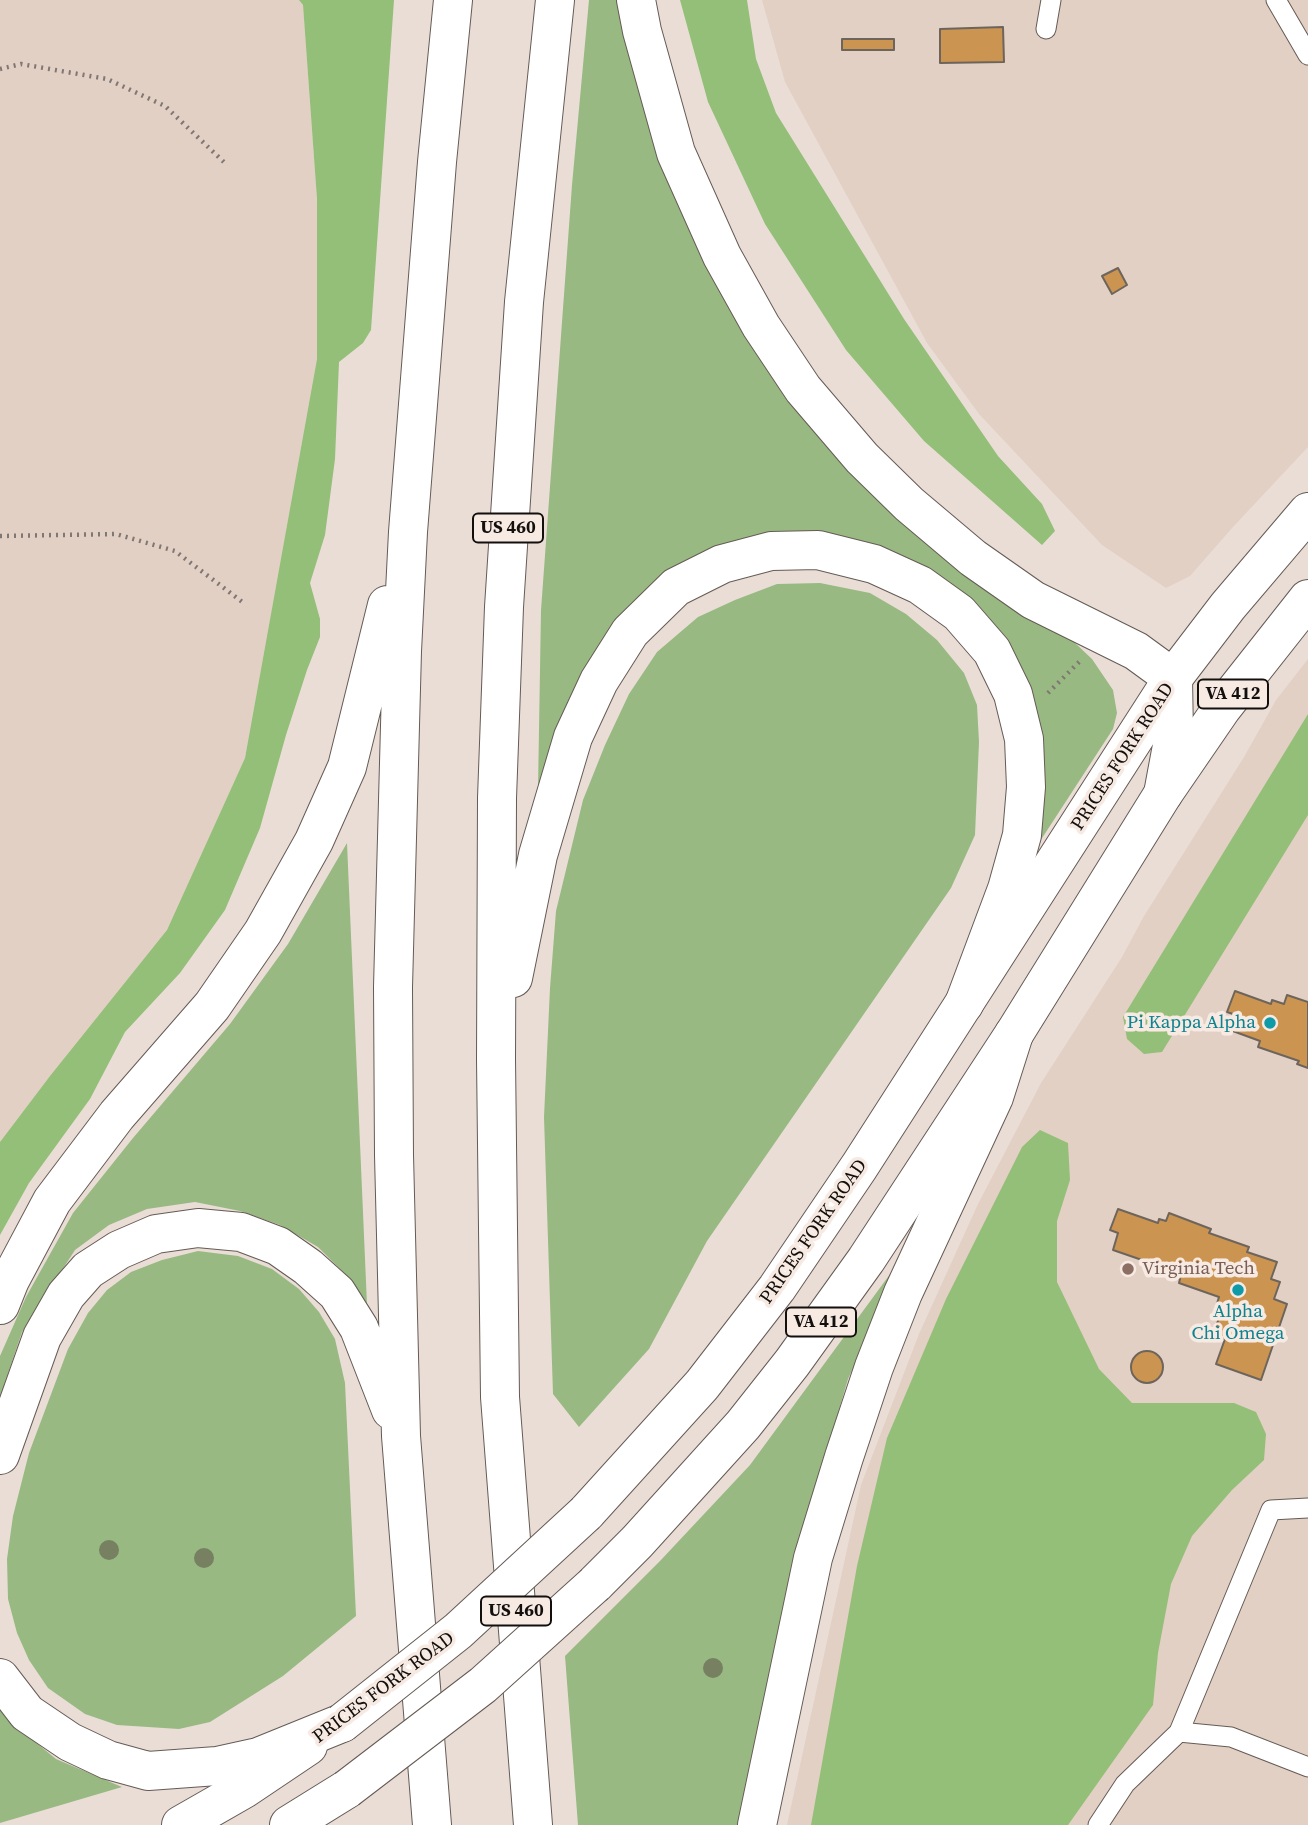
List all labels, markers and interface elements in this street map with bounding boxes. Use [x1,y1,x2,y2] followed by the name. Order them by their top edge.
[473,514,543,542] road number: US 460
[1067,679,1179,835] street label: PRICES FORK ROAD
[1198,680,1268,708] road number: VA 412
[1127,1012,1256,1034] place label: Pi Kappa Alpha
[1262,1015,1278,1031] marker: Pi Kappa Alpha
[756,1155,872,1309] street label: PRICES FORK ROAD
[1142,1258,1255,1280] place label: Virginia Tech
[1120,1261,1136,1277] marker: Virginia Tech
[1230,1282,1246,1298] marker: Alpha Chi Omega
[1192,1301,1284,1345] place label: Alpha Chi Omega
[786,1308,856,1336] road number: VA 412
[481,1596,551,1626] road number: US 460
[309,1627,459,1749] street label: PRICES FORK ROAD

